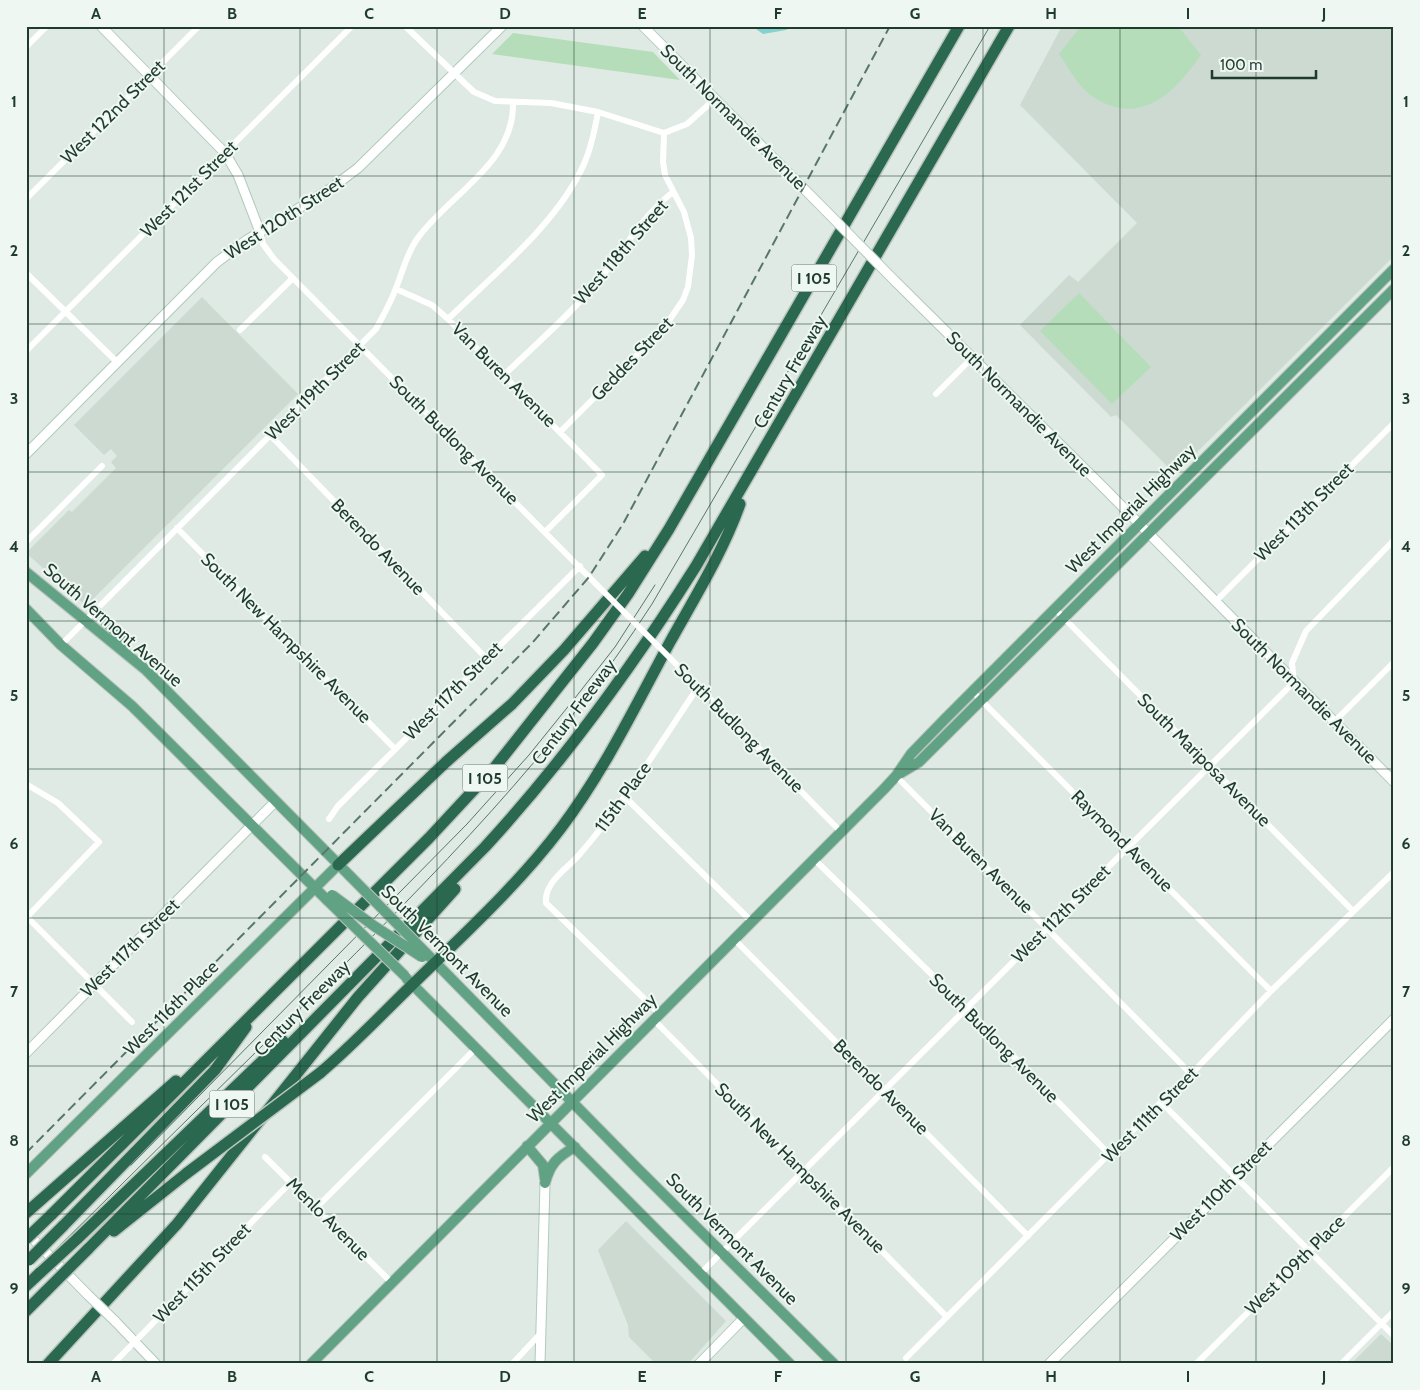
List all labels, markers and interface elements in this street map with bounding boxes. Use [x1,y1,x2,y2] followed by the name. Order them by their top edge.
[91,4,101,23] text: A
[227,4,237,23] text: B
[364,4,374,23] text: C
[499,4,511,23] text: D
[637,4,647,23] text: E
[774,4,783,23] text: F
[910,4,920,23] text: G
[1045,4,1057,23] text: H
[1186,4,1190,23] text: I
[1321,4,1326,23] text: J
[656,40,810,194] street label: South Normandie Avenue
[1212,48,1316,80] scale bar
[56,55,170,169] street label: West 122nd Street
[1220,56,1262,74] text: 100 m
[11,92,17,111] text: 1
[1403,92,1409,111] text: 1
[136,136,242,242] street label: West 121st Street
[221,171,347,265] street label: West 120th Street
[569,195,673,309] street label: West 118th Street
[10,241,18,260] text: 2
[1402,241,1410,260] text: 2
[792,264,836,292] road number: I 105
[749,311,831,433] street label: Century Freeway
[587,312,677,406] street label: Geddes Street
[447,318,561,432] street label: Van Buren Avenue
[942,327,1096,481] street label: South Normandie Avenue
[261,337,369,445] street label: West 119th Street
[385,371,523,509] street label: South Budlong Avenue
[10,389,18,408] text: 3
[1402,389,1410,408] text: 3
[1062,440,1200,578] street label: West Imperial Highway
[1250,458,1358,566] street label: West 113th Street
[326,494,430,600] street label: Berendo Avenue
[9,537,19,556] text: 4
[1401,537,1411,556] text: 4
[196,548,376,728] street label: South New Hampshire Avenue
[39,559,187,691] street label: South Vermont Avenue
[1227,614,1381,768] street label: South Normandie Avenue
[399,637,507,745] street label: West 117th Street
[527,655,621,769] street label: Century Freeway
[670,659,808,797] street label: South Budlong Avenue
[10,686,18,705] text: 5
[1402,686,1410,705] text: 5
[1133,689,1275,831] street label: South Mariposa Avenue
[590,757,656,837] street label: 115th Place
[462,764,508,791] road number: I 105
[1066,785,1178,897] street label: Raymond Avenue
[924,804,1038,918] street label: Van Buren Avenue
[10,834,19,853] text: 6
[1402,834,1411,853] text: 6
[1007,860,1115,968] street label: West 112th Street
[377,881,517,1021] street label: South Vermont Avenue
[76,894,184,1002] street label: West 117th Street
[249,955,355,1061] street label: Century Freeway
[119,956,223,1060] street label: West 116th Place
[925,969,1063,1107] street label: South Budlong Avenue
[10,982,19,1001] text: 7
[1402,982,1411,1001] text: 7
[523,989,661,1127] street label: West Imperial Highway
[829,1035,933,1139] street label: Berendo Avenue
[1097,1062,1203,1168] street label: West 111th Street
[710,1078,890,1258] street label: South New Hampshire Avenue
[210,1090,254,1118] road number: I 105
[9,1131,19,1150] text: 8
[1401,1131,1411,1150] text: 8
[1166,1136,1276,1246] street label: West 110th Street
[662,1169,802,1309] street label: South Vermont Avenue
[282,1173,374,1265] street label: Menlo Avenue
[1241,1211,1349,1319] street label: West 109th Place
[149,1218,255,1328] street label: West 115th Street
[10,1279,19,1298] text: 9
[1402,1279,1411,1298] text: 9
[91,1367,101,1386] text: A
[227,1367,237,1386] text: B
[364,1367,374,1386] text: C
[499,1367,511,1386] text: D
[637,1367,647,1386] text: E
[774,1367,783,1386] text: F
[910,1367,920,1386] text: G
[1045,1367,1057,1386] text: H
[1186,1367,1190,1386] text: I
[1321,1367,1326,1386] text: J

